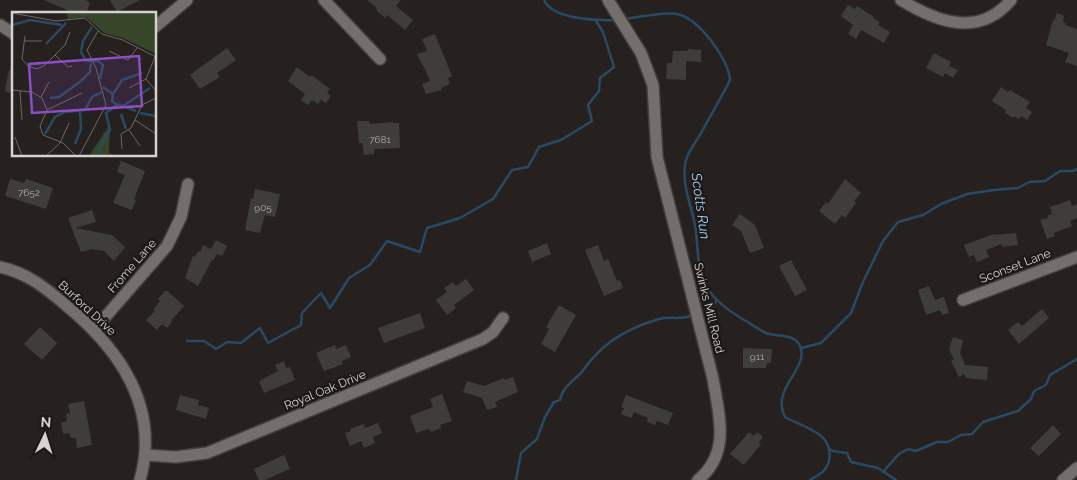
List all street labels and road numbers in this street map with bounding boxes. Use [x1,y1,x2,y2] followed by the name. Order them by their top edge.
[105,236,159,296] street label: Frome Lane
[977,246,1053,286] street label: Sconset Lane
[691,261,727,355] street label: Swinks Mill Road
[55,278,119,338] street label: Burford Drive
[282,367,368,413] street label: Royal Oak Drive

